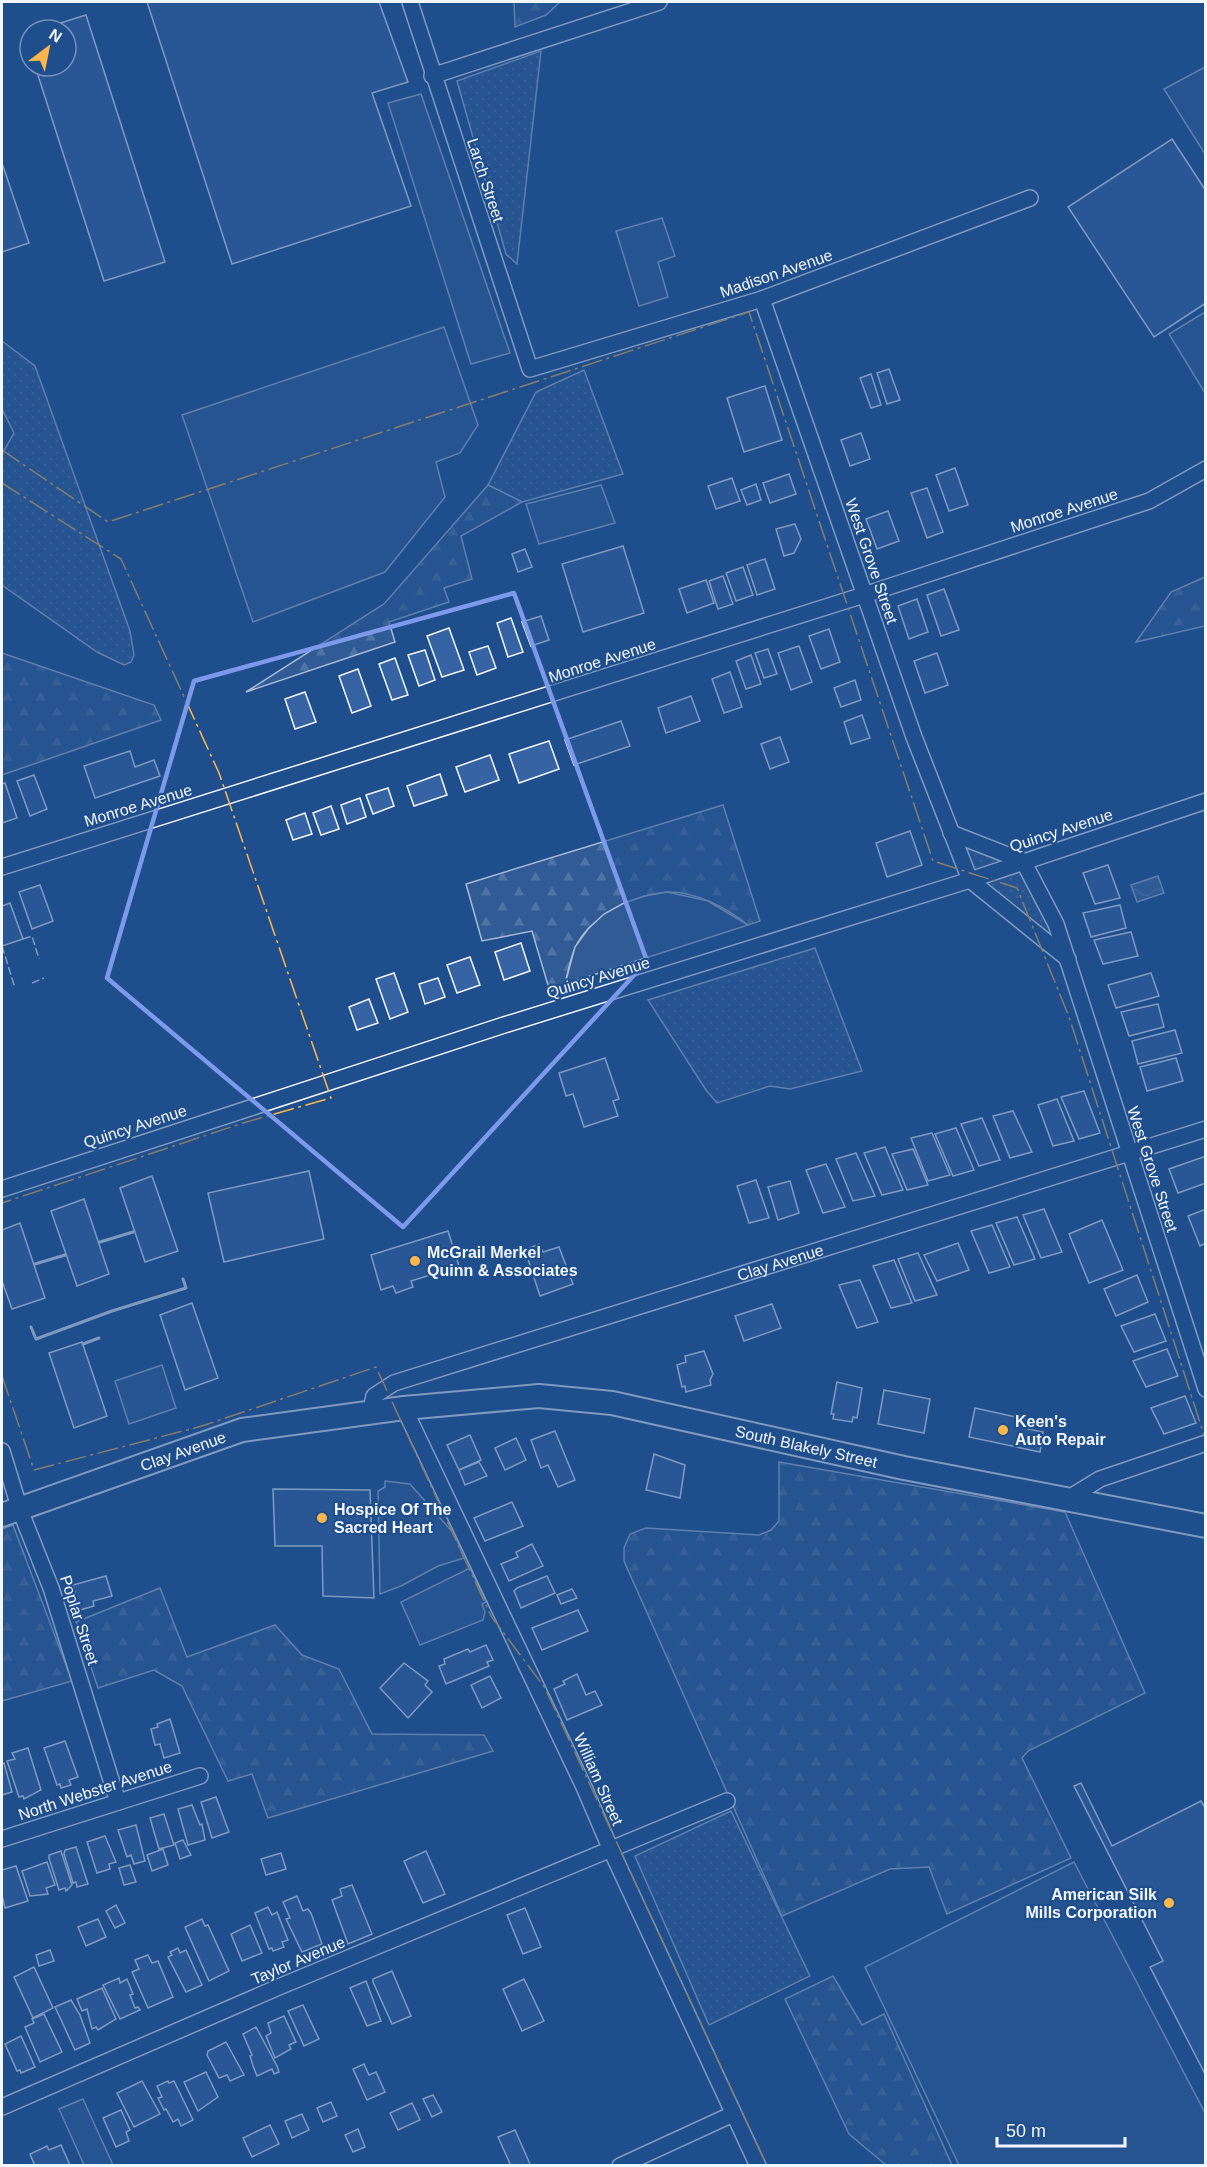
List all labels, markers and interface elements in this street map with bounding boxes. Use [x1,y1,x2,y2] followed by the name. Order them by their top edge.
[18,18,78,78] north arrow
[46,25,65,46] text: N
[464,136,507,225] street label: Larch Street
[718,246,835,301] street label: Madison Avenue
[1008,485,1120,536] street label: Monroe Avenue
[842,496,901,627] street label: West Grove Street
[546,635,658,686] street label: Monroe Avenue
[82,781,194,830] street label: Monroe Avenue
[1007,806,1115,855] street label: Quincy Avenue
[544,954,652,1001] street label: Quincy Avenue
[81,1102,189,1151] street label: Quincy Avenue
[1124,1104,1181,1235] street label: West Grove Street
[735,1241,826,1284] street label: Clay Avenue
[427,1244,578,1279] place label: McGrail Merkel Quinn & Associates
[408,1254,422,1268] marker: McGrail Merkel Quinn & Associates
[1015,1413,1106,1448] place label: Keen's Auto Repair
[734,1423,879,1471] street label: South Blakely Street
[996,1423,1010,1437] marker: Keen's Auto Repair
[138,1428,228,1474] street label: Clay Avenue
[334,1501,451,1536] place label: Hospice Of The Sacred Heart
[315,1511,329,1525] marker: Hospice Of The Sacred Heart
[57,1573,102,1668] street label: Poplar Street
[571,1731,627,1828] street label: William Street
[16,1758,174,1823] street label: North Webster Avenue
[1025,1886,1157,1921] place label: American Silk Mills Corporation
[1162,1896,1176,1910] marker: American Silk Mills Corporation
[249,1933,348,1988] street label: Taylor Avenue
[997,2110,1124,2148] scale bar
[1006,2121,1046,2141] text: 50 m

